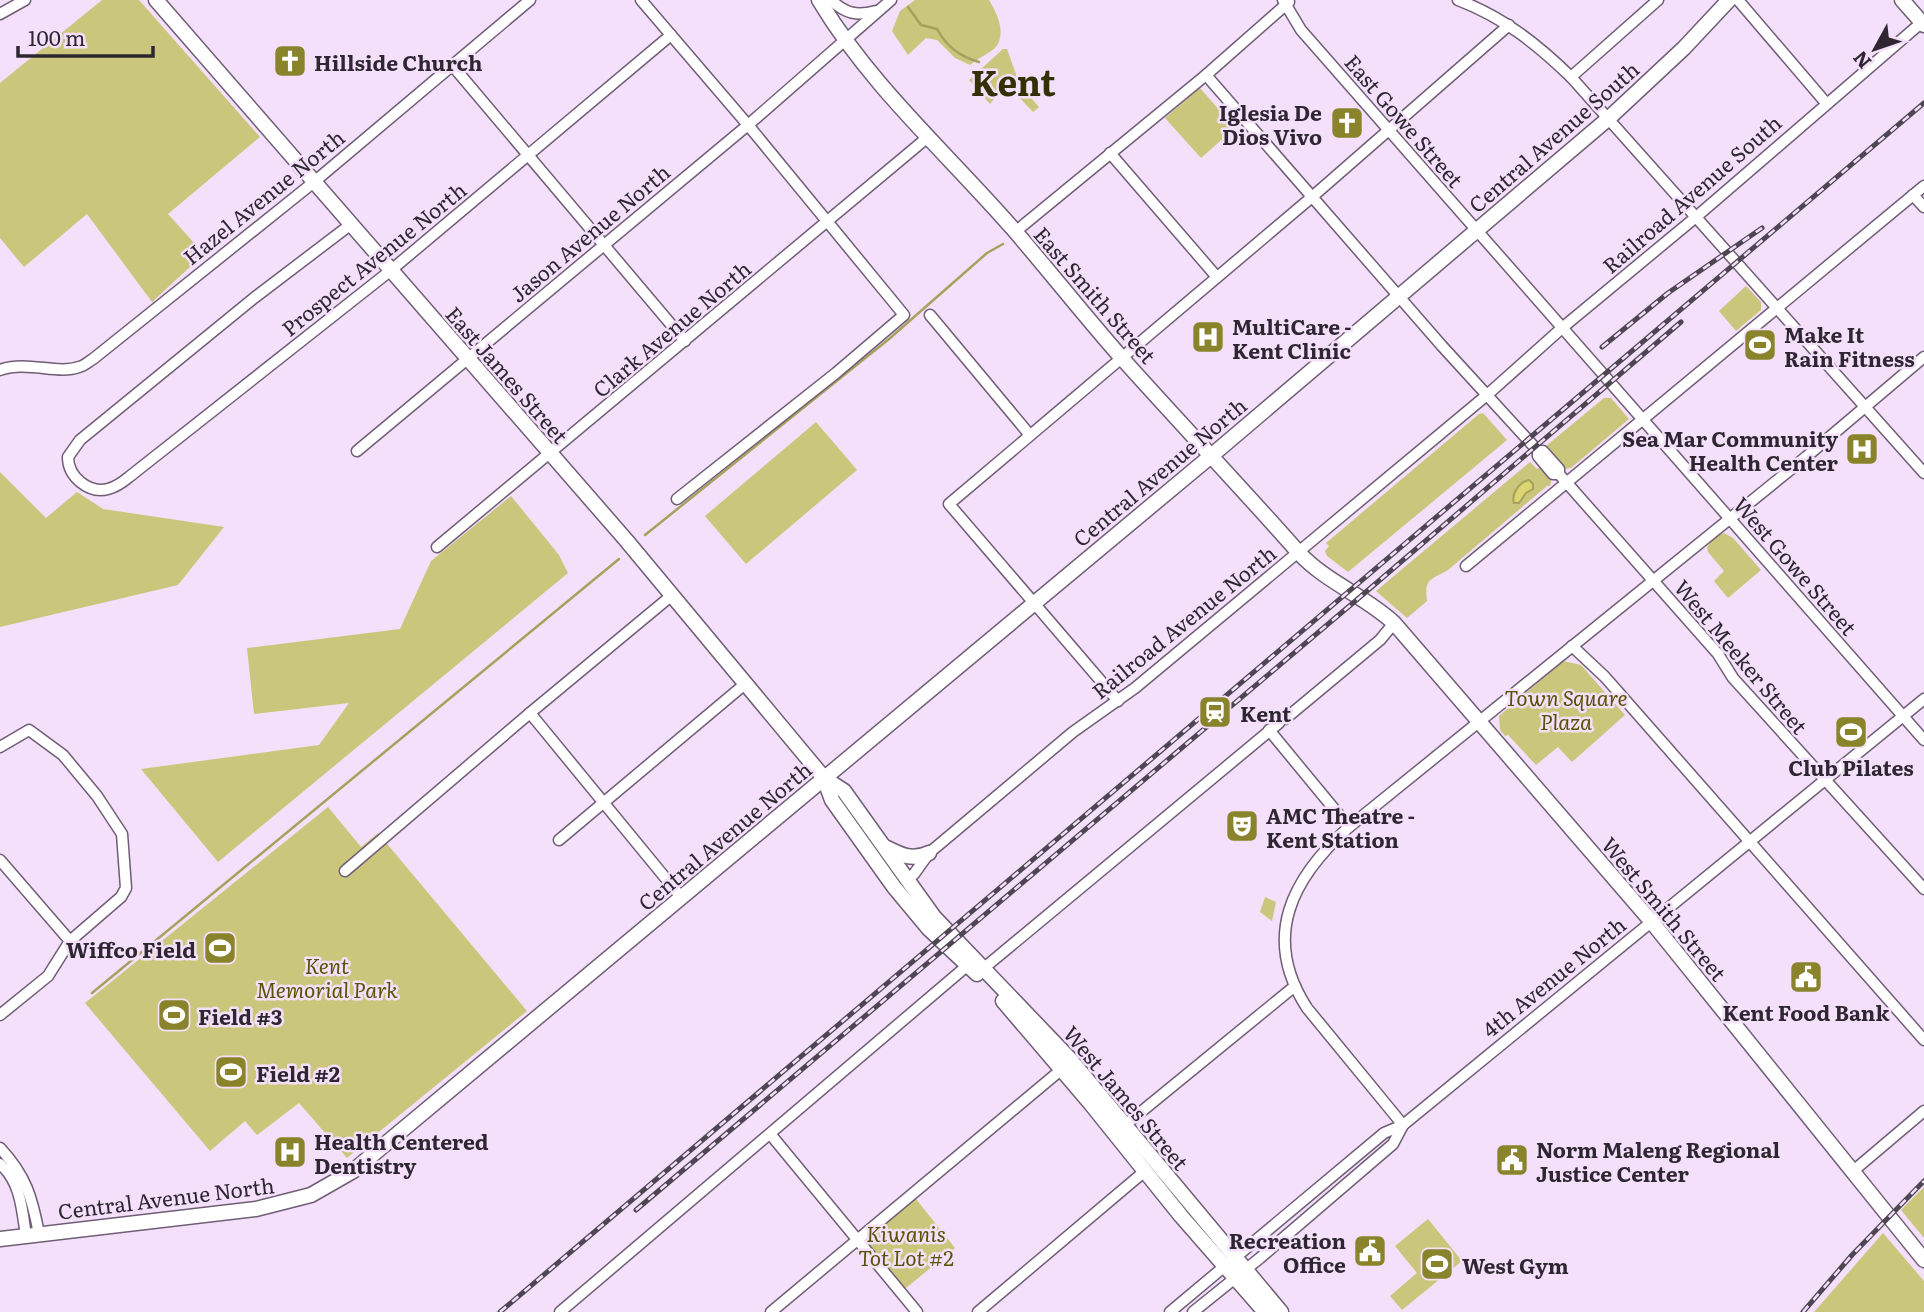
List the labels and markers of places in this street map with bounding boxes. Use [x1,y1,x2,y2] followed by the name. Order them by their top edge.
[271,42,309,80] church icon: Hillside Church
[314,46,482,77] place label: Hillside Church
[1219,96,1322,151] place label: Iglesia De Dios Vivo
[1328,104,1366,142] church icon: Iglesia De Dios Vivo
[1232,310,1351,365] place label: MultiCare - Kent Clinic
[1189,318,1227,356] hospital icon: MultiCare - Kent Clinic
[1784,318,1915,373] place label: Make It Rain Fitness
[1741,326,1779,364] sports icon: Make It Rain Fitness
[1622,422,1839,477] place label: Sea Mar Community Health Center
[1843,430,1881,468] hospital icon: Sea Mar Community Health Center
[1196,693,1234,731] station icon: Kent
[1240,697,1292,728] place label: Kent
[1832,713,1870,751] sports icon: Club Pilates
[1788,751,1914,782] place label: Club Pilates
[1266,799,1415,854] place label: AMC Theatre - Kent Station
[1223,807,1261,845] theatre icon: AMC Theatre - Kent Station
[201,929,239,967] sports icon: Wiffco Field
[66,933,196,964] place label: Wiffco Field
[1787,958,1825,996] public building icon: Kent Food Bank
[155,996,193,1034] sports icon: Field #3
[1722,996,1890,1027] place label: Kent Food Bank
[198,1000,282,1031] place label: Field #3
[212,1053,250,1091] sports icon: Field #2
[256,1057,340,1088] place label: Field #2
[314,1125,489,1180] place label: Health Centered Dentistry
[271,1133,309,1171] hospital icon: Health Centered Dentistry
[1536,1133,1781,1188] place label: Norm Maleng Regional Justice Center
[1493,1141,1531,1179] public building icon: Norm Maleng Regional Justice Center
[1229,1224,1346,1279] place label: Recreation Office
[1351,1232,1389,1270] public building icon: Recreation Office
[1418,1245,1456,1283] sports icon: West Gym
[1462,1249,1569,1280] place label: West Gym

